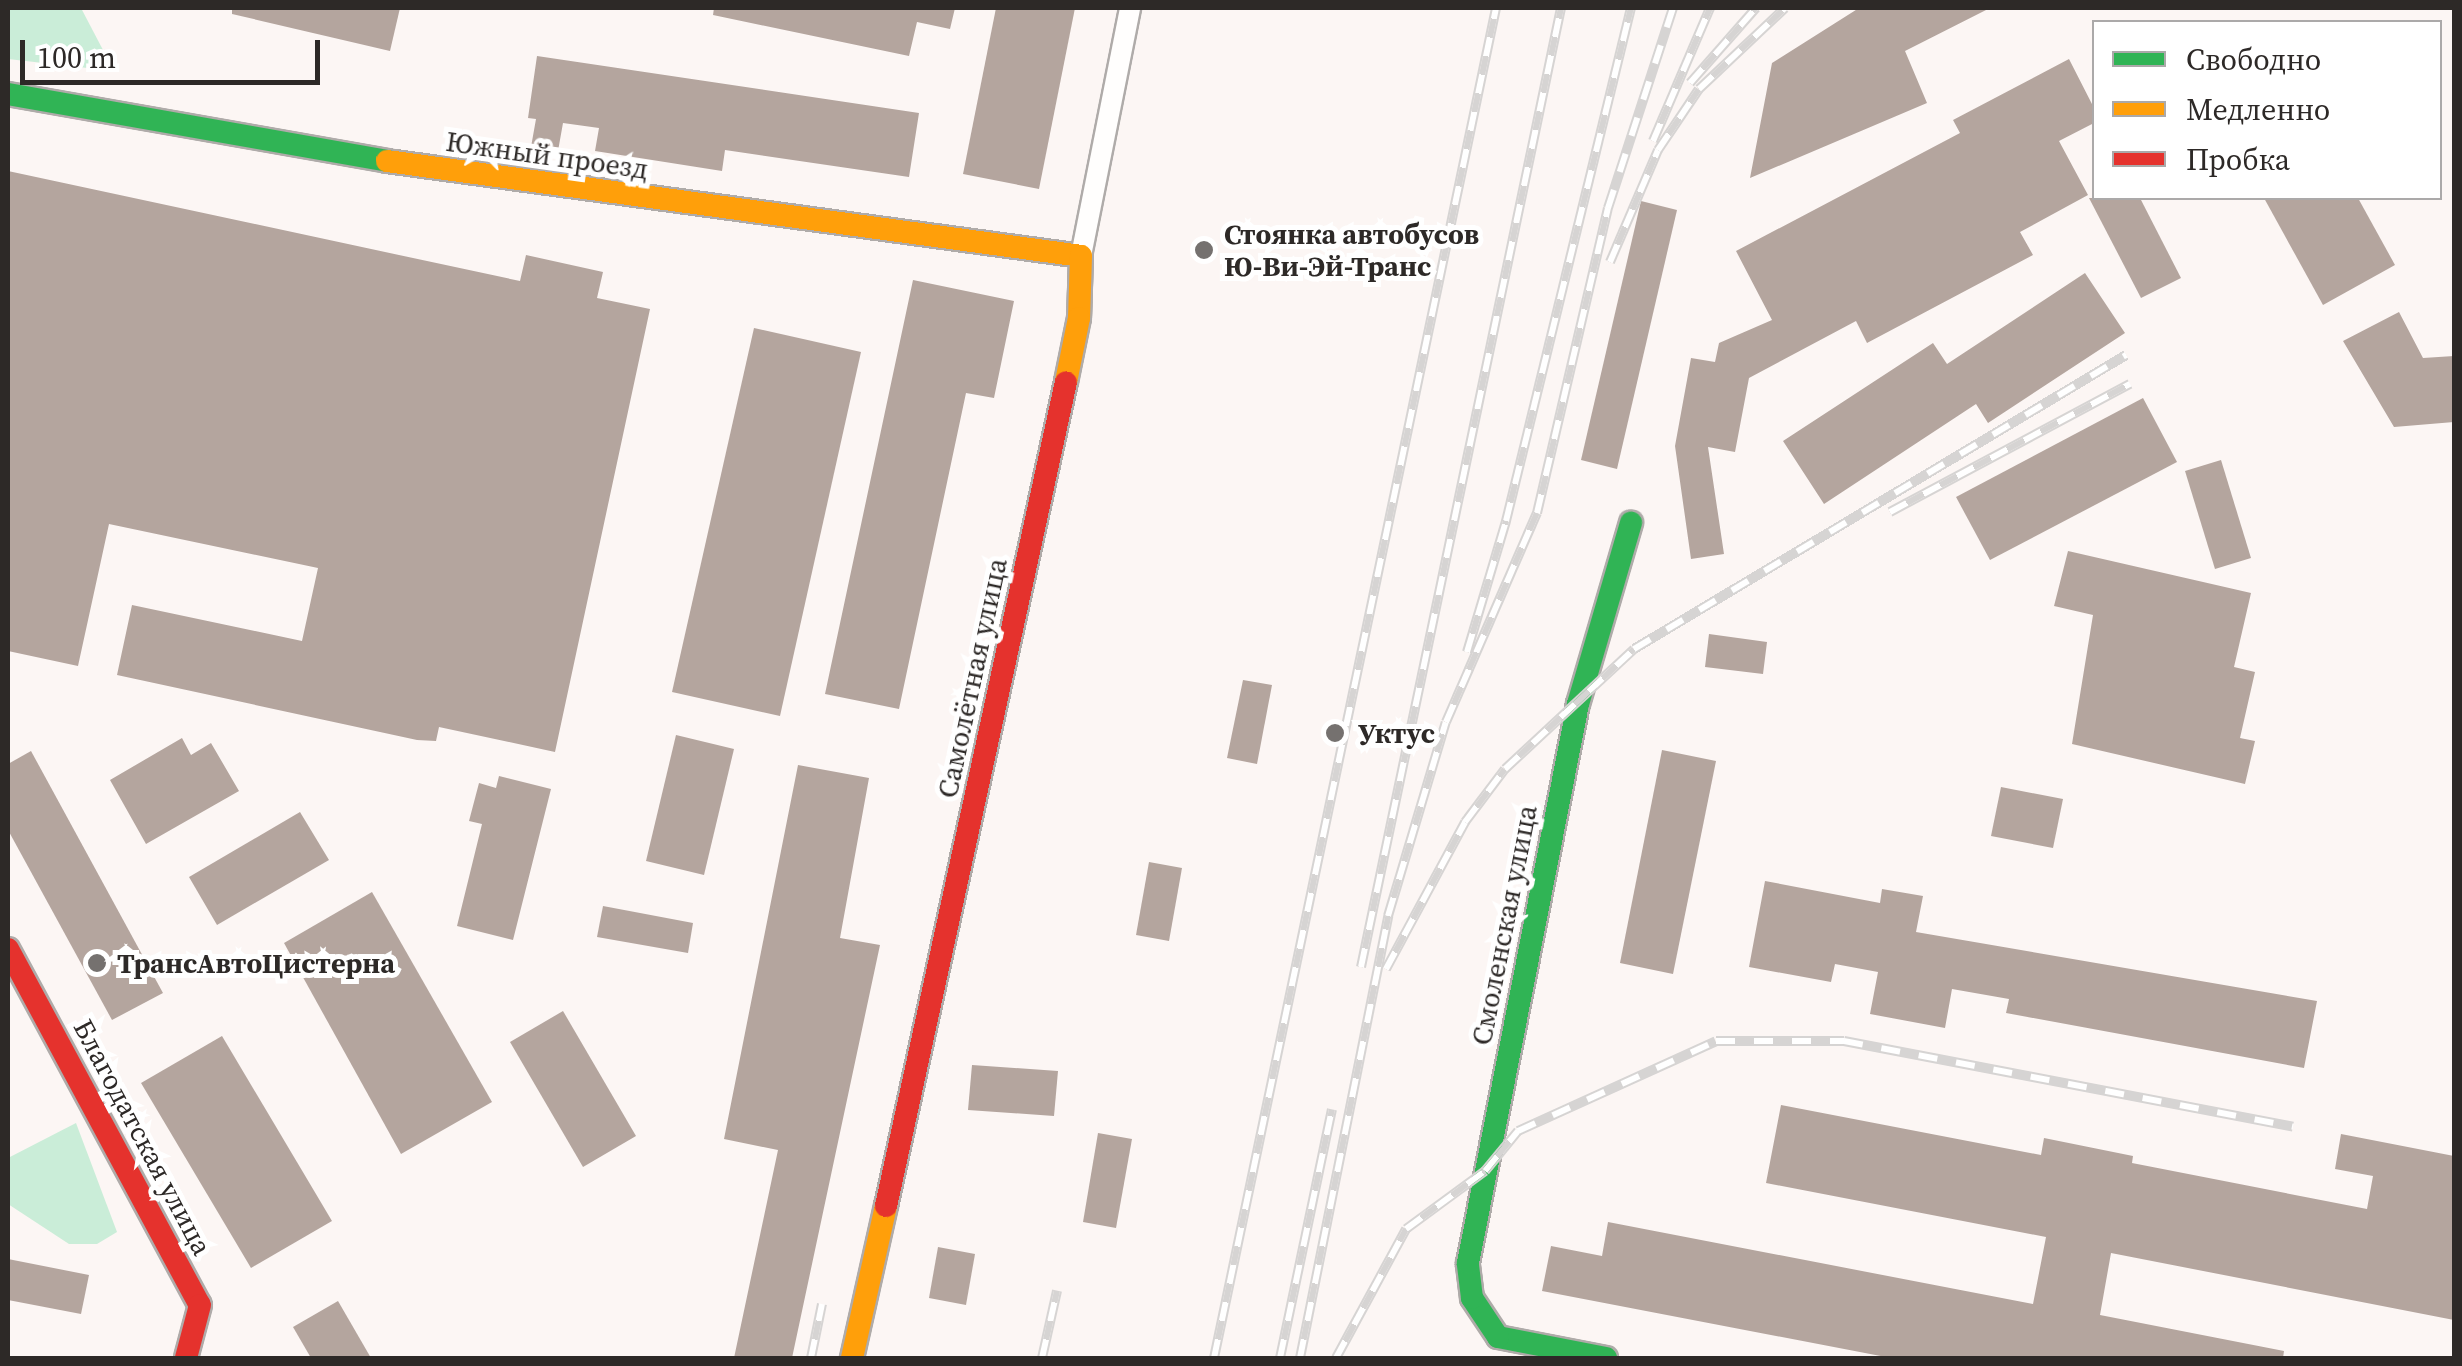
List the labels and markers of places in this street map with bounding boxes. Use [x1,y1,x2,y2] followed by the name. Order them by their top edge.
[1224,217,1479,283] place label: Стоянка автобусов Ю-Ви-Эй-Транс
[1193,239,1215,261] marker: Стоянка автобусов Ю-Ви-Эй-Транс
[1358,716,1435,750] place label: Уктус
[1322,720,1348,746] marker: Уктус
[117,946,395,980] place label: ТрансАвтоЦистерна
[86,952,108,974] marker: ТрансАвтоЦистерна

